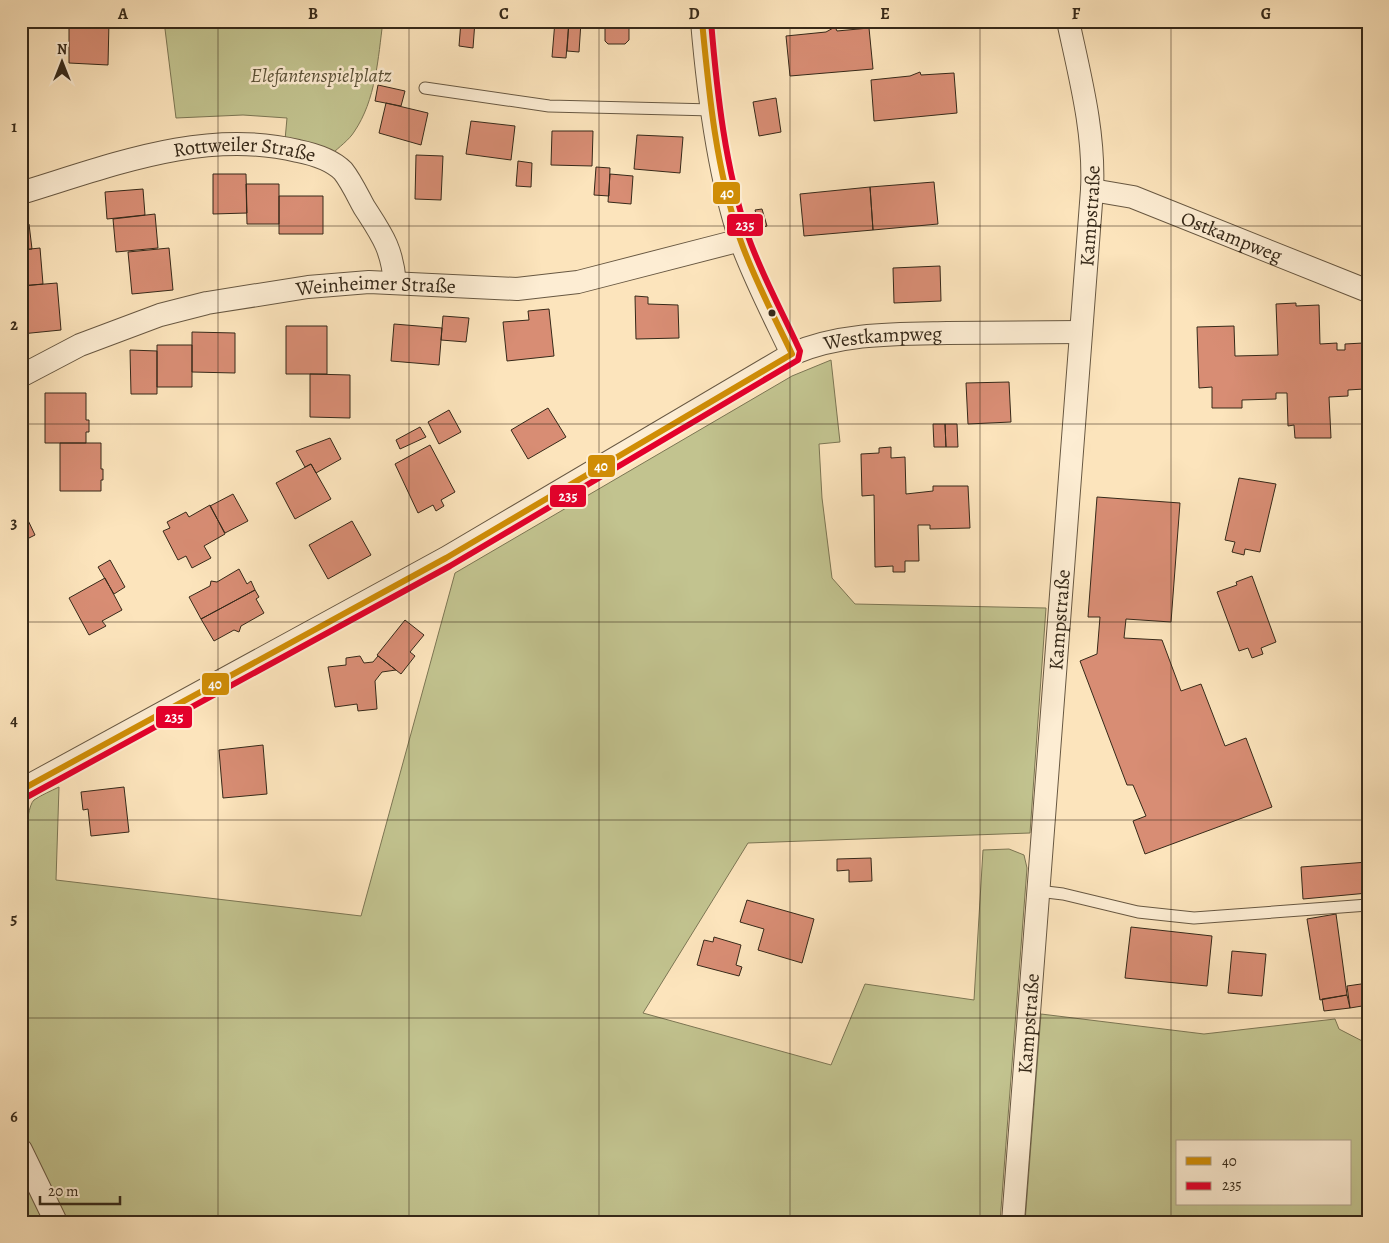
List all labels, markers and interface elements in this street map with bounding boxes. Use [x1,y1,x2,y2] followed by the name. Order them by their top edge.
[117,3,129,25] text: A
[308,3,318,25] text: B
[499,3,509,25] text: C
[688,3,700,25] text: D
[880,3,890,25] text: E
[1072,3,1081,25] text: F
[1261,3,1271,25] text: G
[38,38,88,88] north arrow
[57,40,67,59] text: N
[251,62,391,89] park label: Elefantenspielplatz
[11,116,17,138] text: 1
[171,130,319,168] street label: Rottweiler Straße
[1073,165,1106,267] street label: Kampstraße
[712,181,741,205] line badge: 40
[720,184,734,203] text: 40
[1177,204,1286,269] street label: Ostkampweg
[726,213,764,237] line badge: 235
[736,216,754,235] text: 235
[293,268,457,302] street label: Weinheimer Straße
[767,308,777,318] unlabelled marker
[10,314,18,336] text: 2
[820,320,942,357] street label: Westkampweg
[587,454,616,478] line badge: 40
[594,457,608,476] text: 40
[549,484,587,508] line badge: 235
[559,487,577,506] text: 235
[11,512,18,534] text: 3
[1042,568,1076,671] street label: Kampstraße
[201,672,230,696] line badge: 40
[208,675,222,694] text: 40
[155,705,193,729] line badge: 235
[165,708,183,727] text: 235
[10,710,18,732] text: 4
[11,908,18,930] text: 5
[1011,972,1046,1075] street label: Kampstraße
[10,1106,18,1128] text: 6
[1176,1140,1352,1206] legend
[1222,1151,1237,1171] text: 40
[40,1173,120,1205] scale bar
[1222,1175,1242,1195] text: 235
[48,1181,79,1201] text: 20 m

